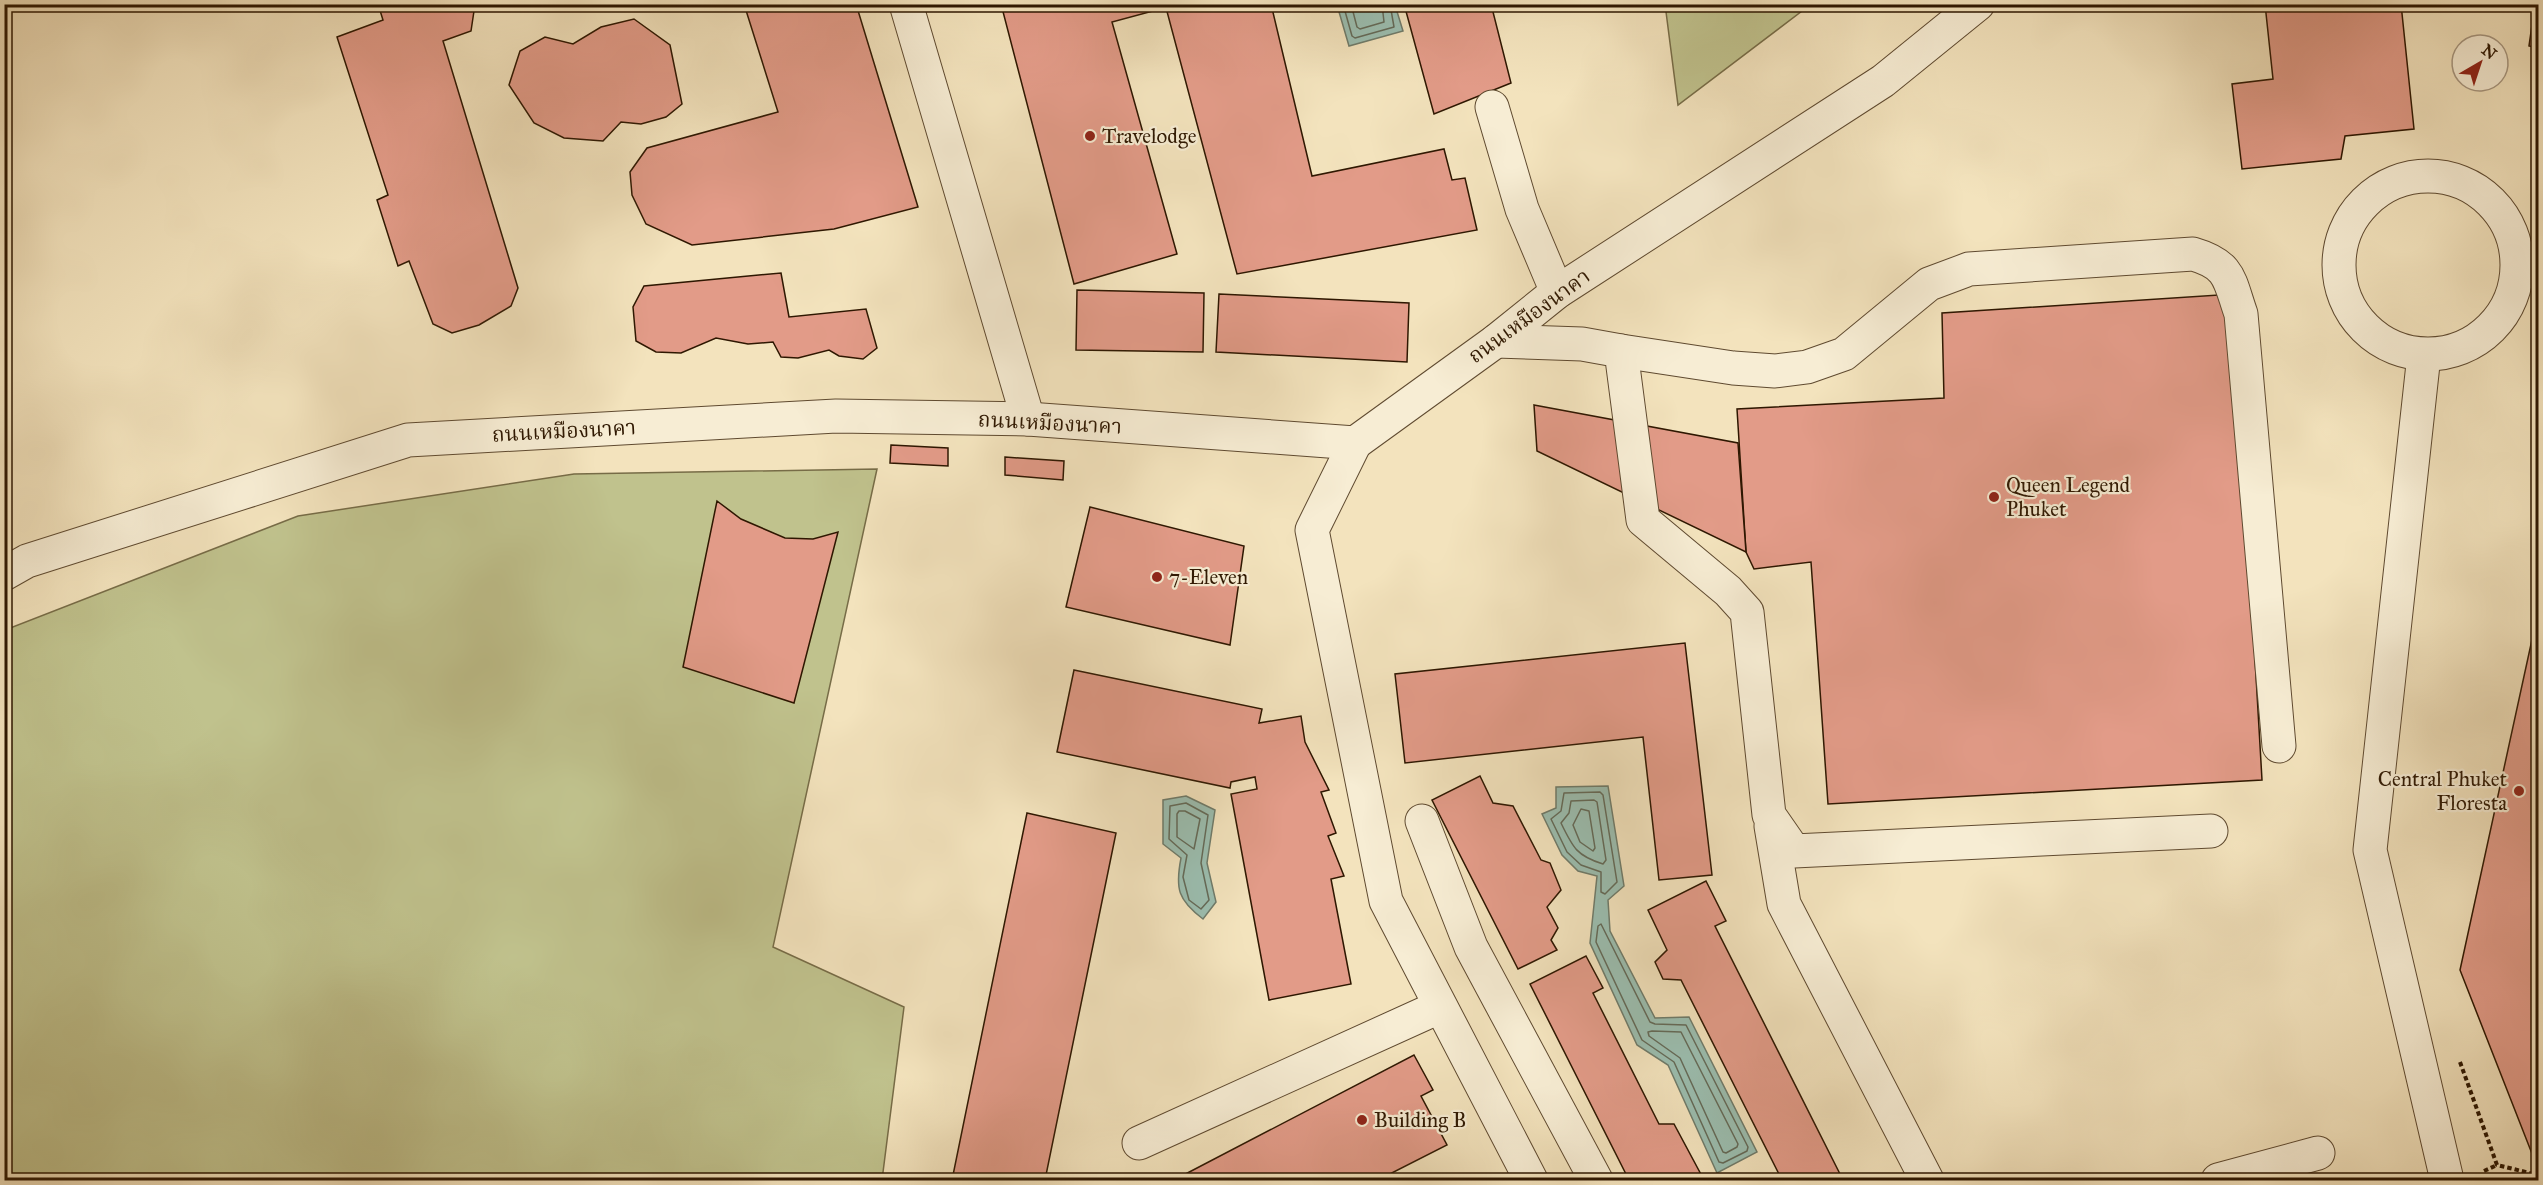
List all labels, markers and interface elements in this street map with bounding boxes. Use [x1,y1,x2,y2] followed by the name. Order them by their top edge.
[2450,33,2510,93] north arrow
[2478,40,2501,64] text: N
[1102,123,1197,149] place label: Travelodge
[1083,129,1097,143] marker: Travelodge
[1463,263,1595,369] street label: ถนนเหมืองนาคา
[977,406,1123,440] street label: ถนนเหมืองนาคา
[491,414,637,448] street label: ถนนเหมืองนาคา
[2006,472,2131,522] place label: Queen Legend Phuket
[1987,490,2001,504] marker: Queen Legend Phuket
[1169,564,1248,590] place label: 7-Eleven
[1150,570,1164,584] marker: 7-Eleven
[2378,766,2508,816] place label: Central Phuket Floresta
[2512,784,2526,798] marker: Central Phuket Floresta
[1374,1107,1466,1133] place label: Building B
[1355,1113,1369,1127] marker: Building B

